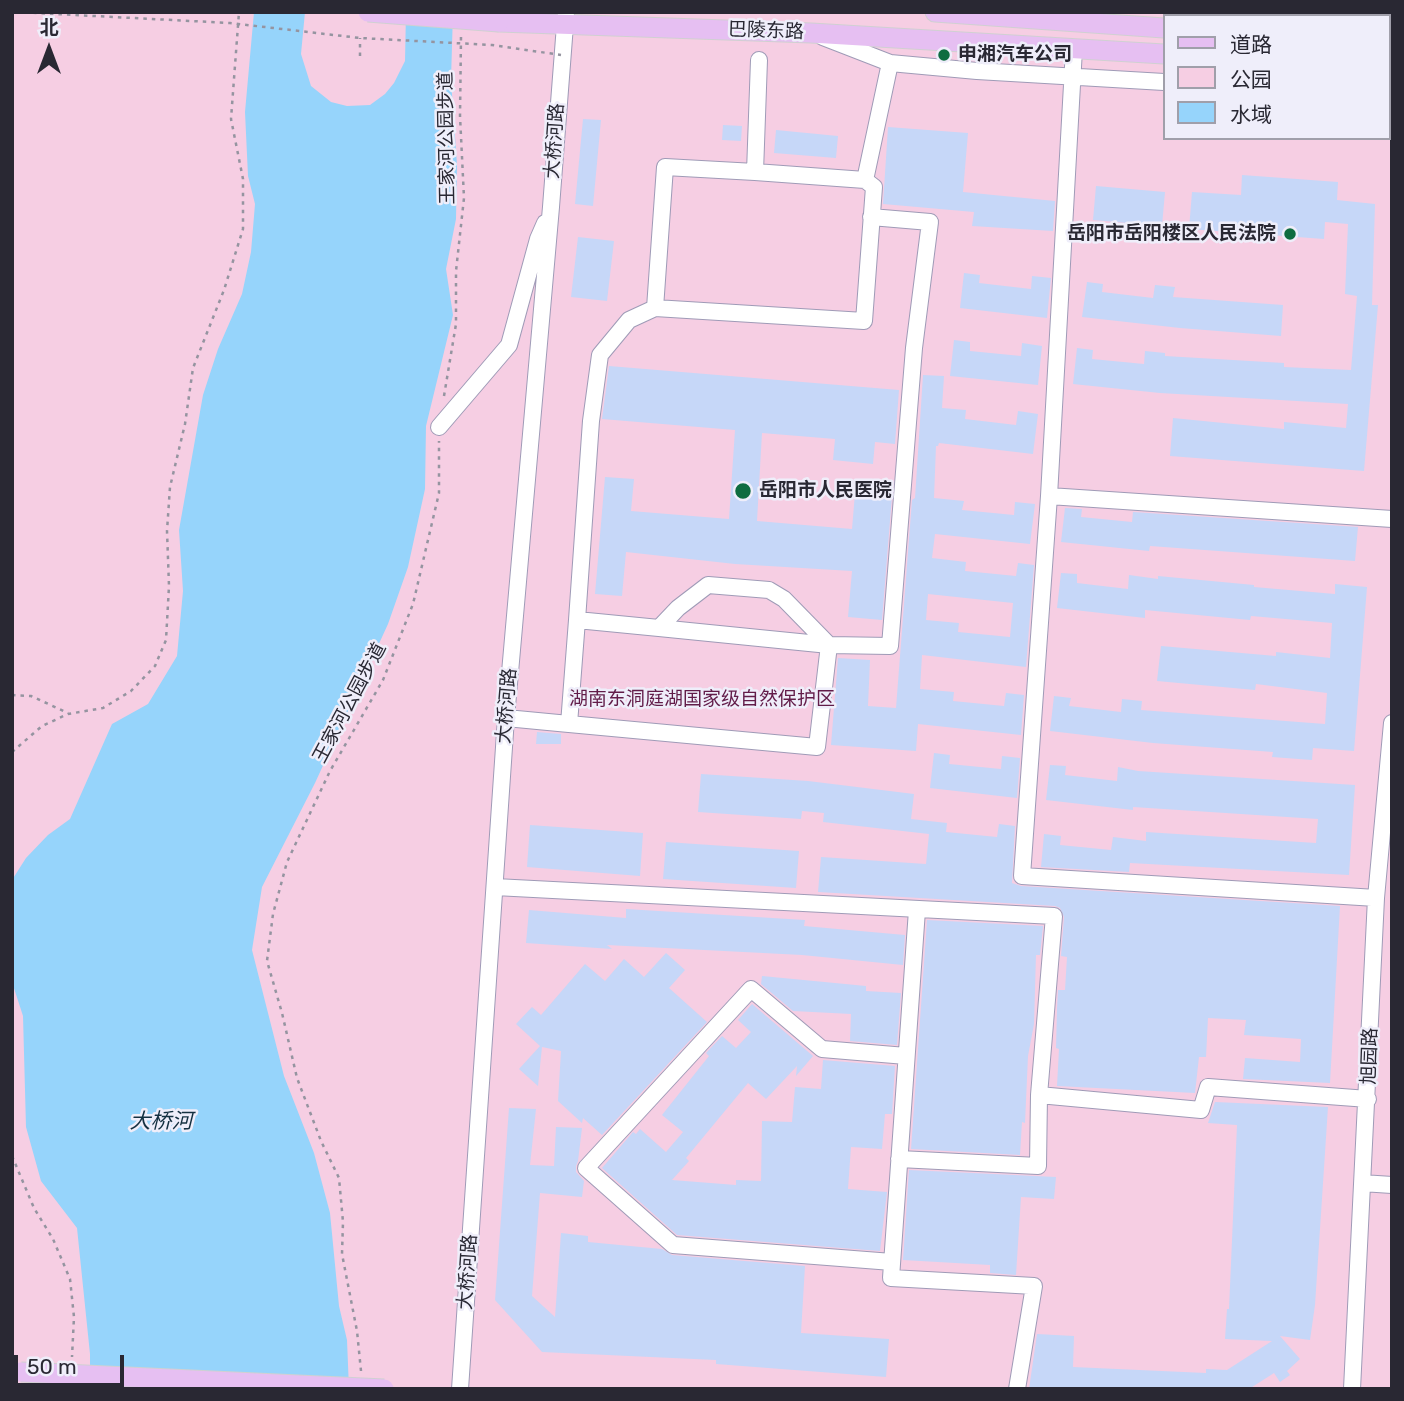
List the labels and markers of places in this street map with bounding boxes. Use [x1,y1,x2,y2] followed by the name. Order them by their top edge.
[958,44,1072,66] place label: 申湘汽车公司
[936,47,952,63] marker: 申湘汽车公司
[1067,223,1276,245] place label: 岳阳市岳阳楼区人民法院
[1282,226,1298,242] marker: 岳阳市岳阳楼区人民法院
[759,480,892,502] place label: 岳阳市人民医院
[733,481,753,501] marker: 岳阳市人民医院

